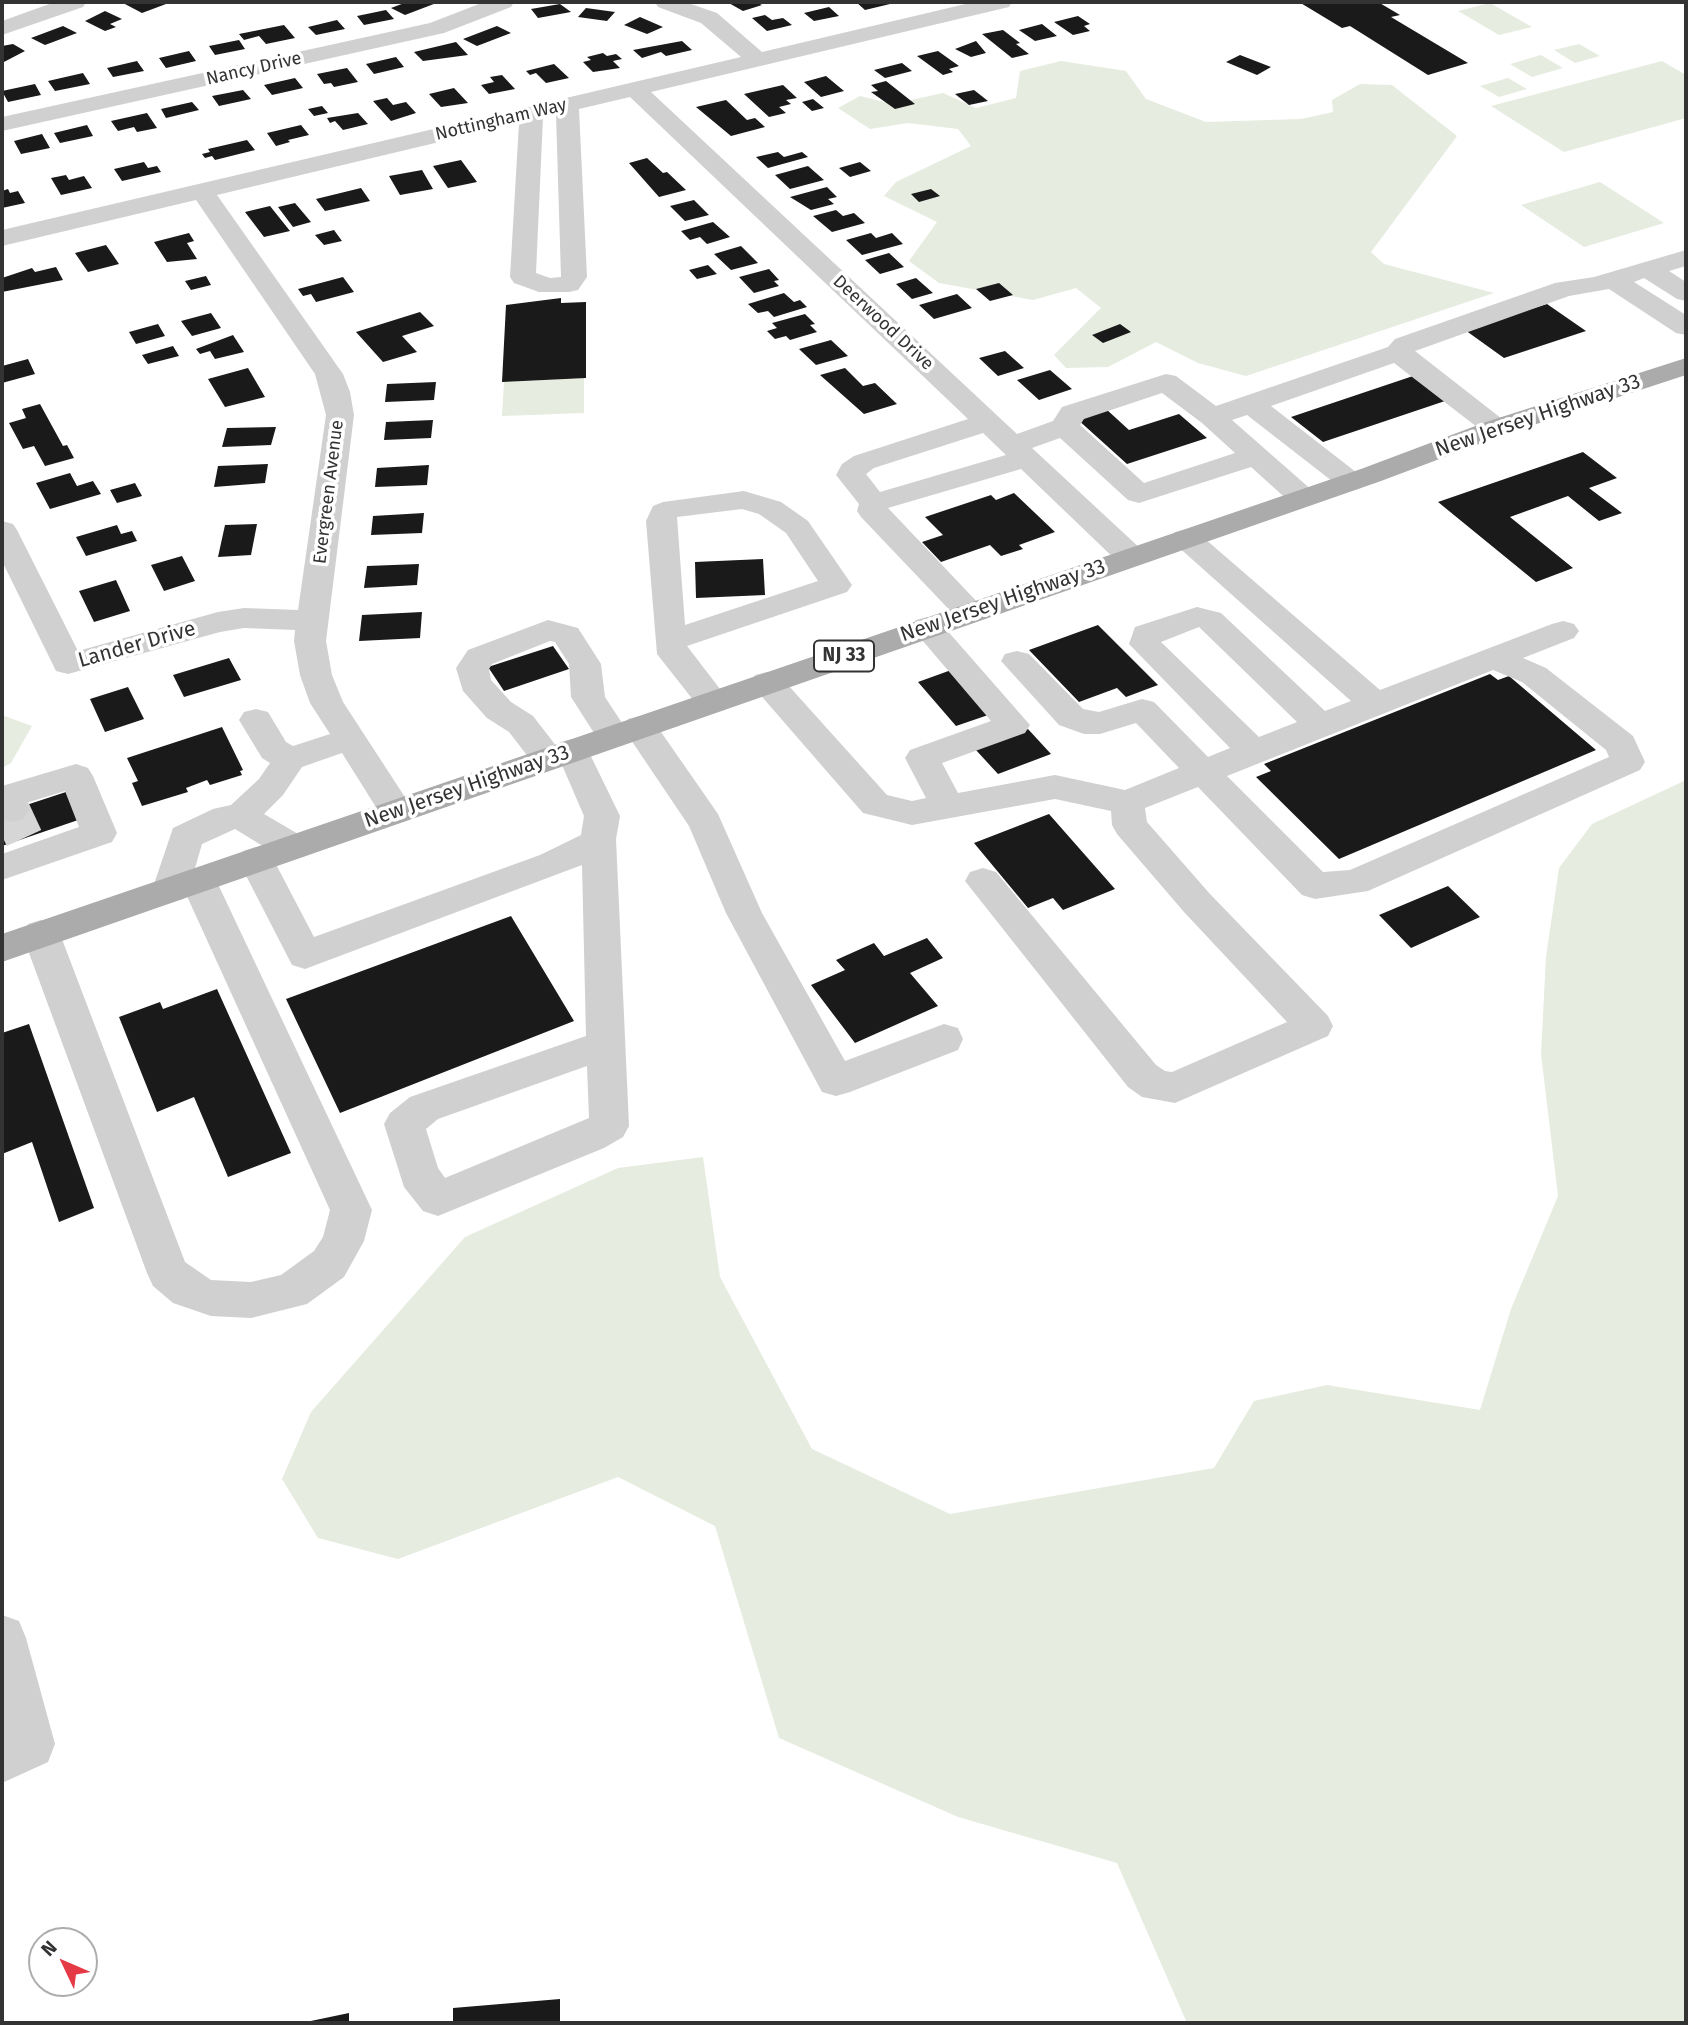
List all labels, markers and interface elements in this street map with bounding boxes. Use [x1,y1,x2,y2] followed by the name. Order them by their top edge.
[204,48,304,90] street label: Nancy Drive
[433,94,569,146] street label: Nottingham Way
[828,271,938,375] street label: Deerwood Drive
[1432,369,1644,463] street label: New Jersey Highway 33
[309,419,349,565] street label: Evergreen Avenue
[897,554,1109,648] street label: New Jersey Highway 33
[75,616,199,674] street label: Lander Drive
[814,640,874,671] road number: NJ 33
[361,740,573,834] street label: New Jersey Highway 33
[28,1927,98,1997] north arrow
[36,1936,62,1961] text: N

